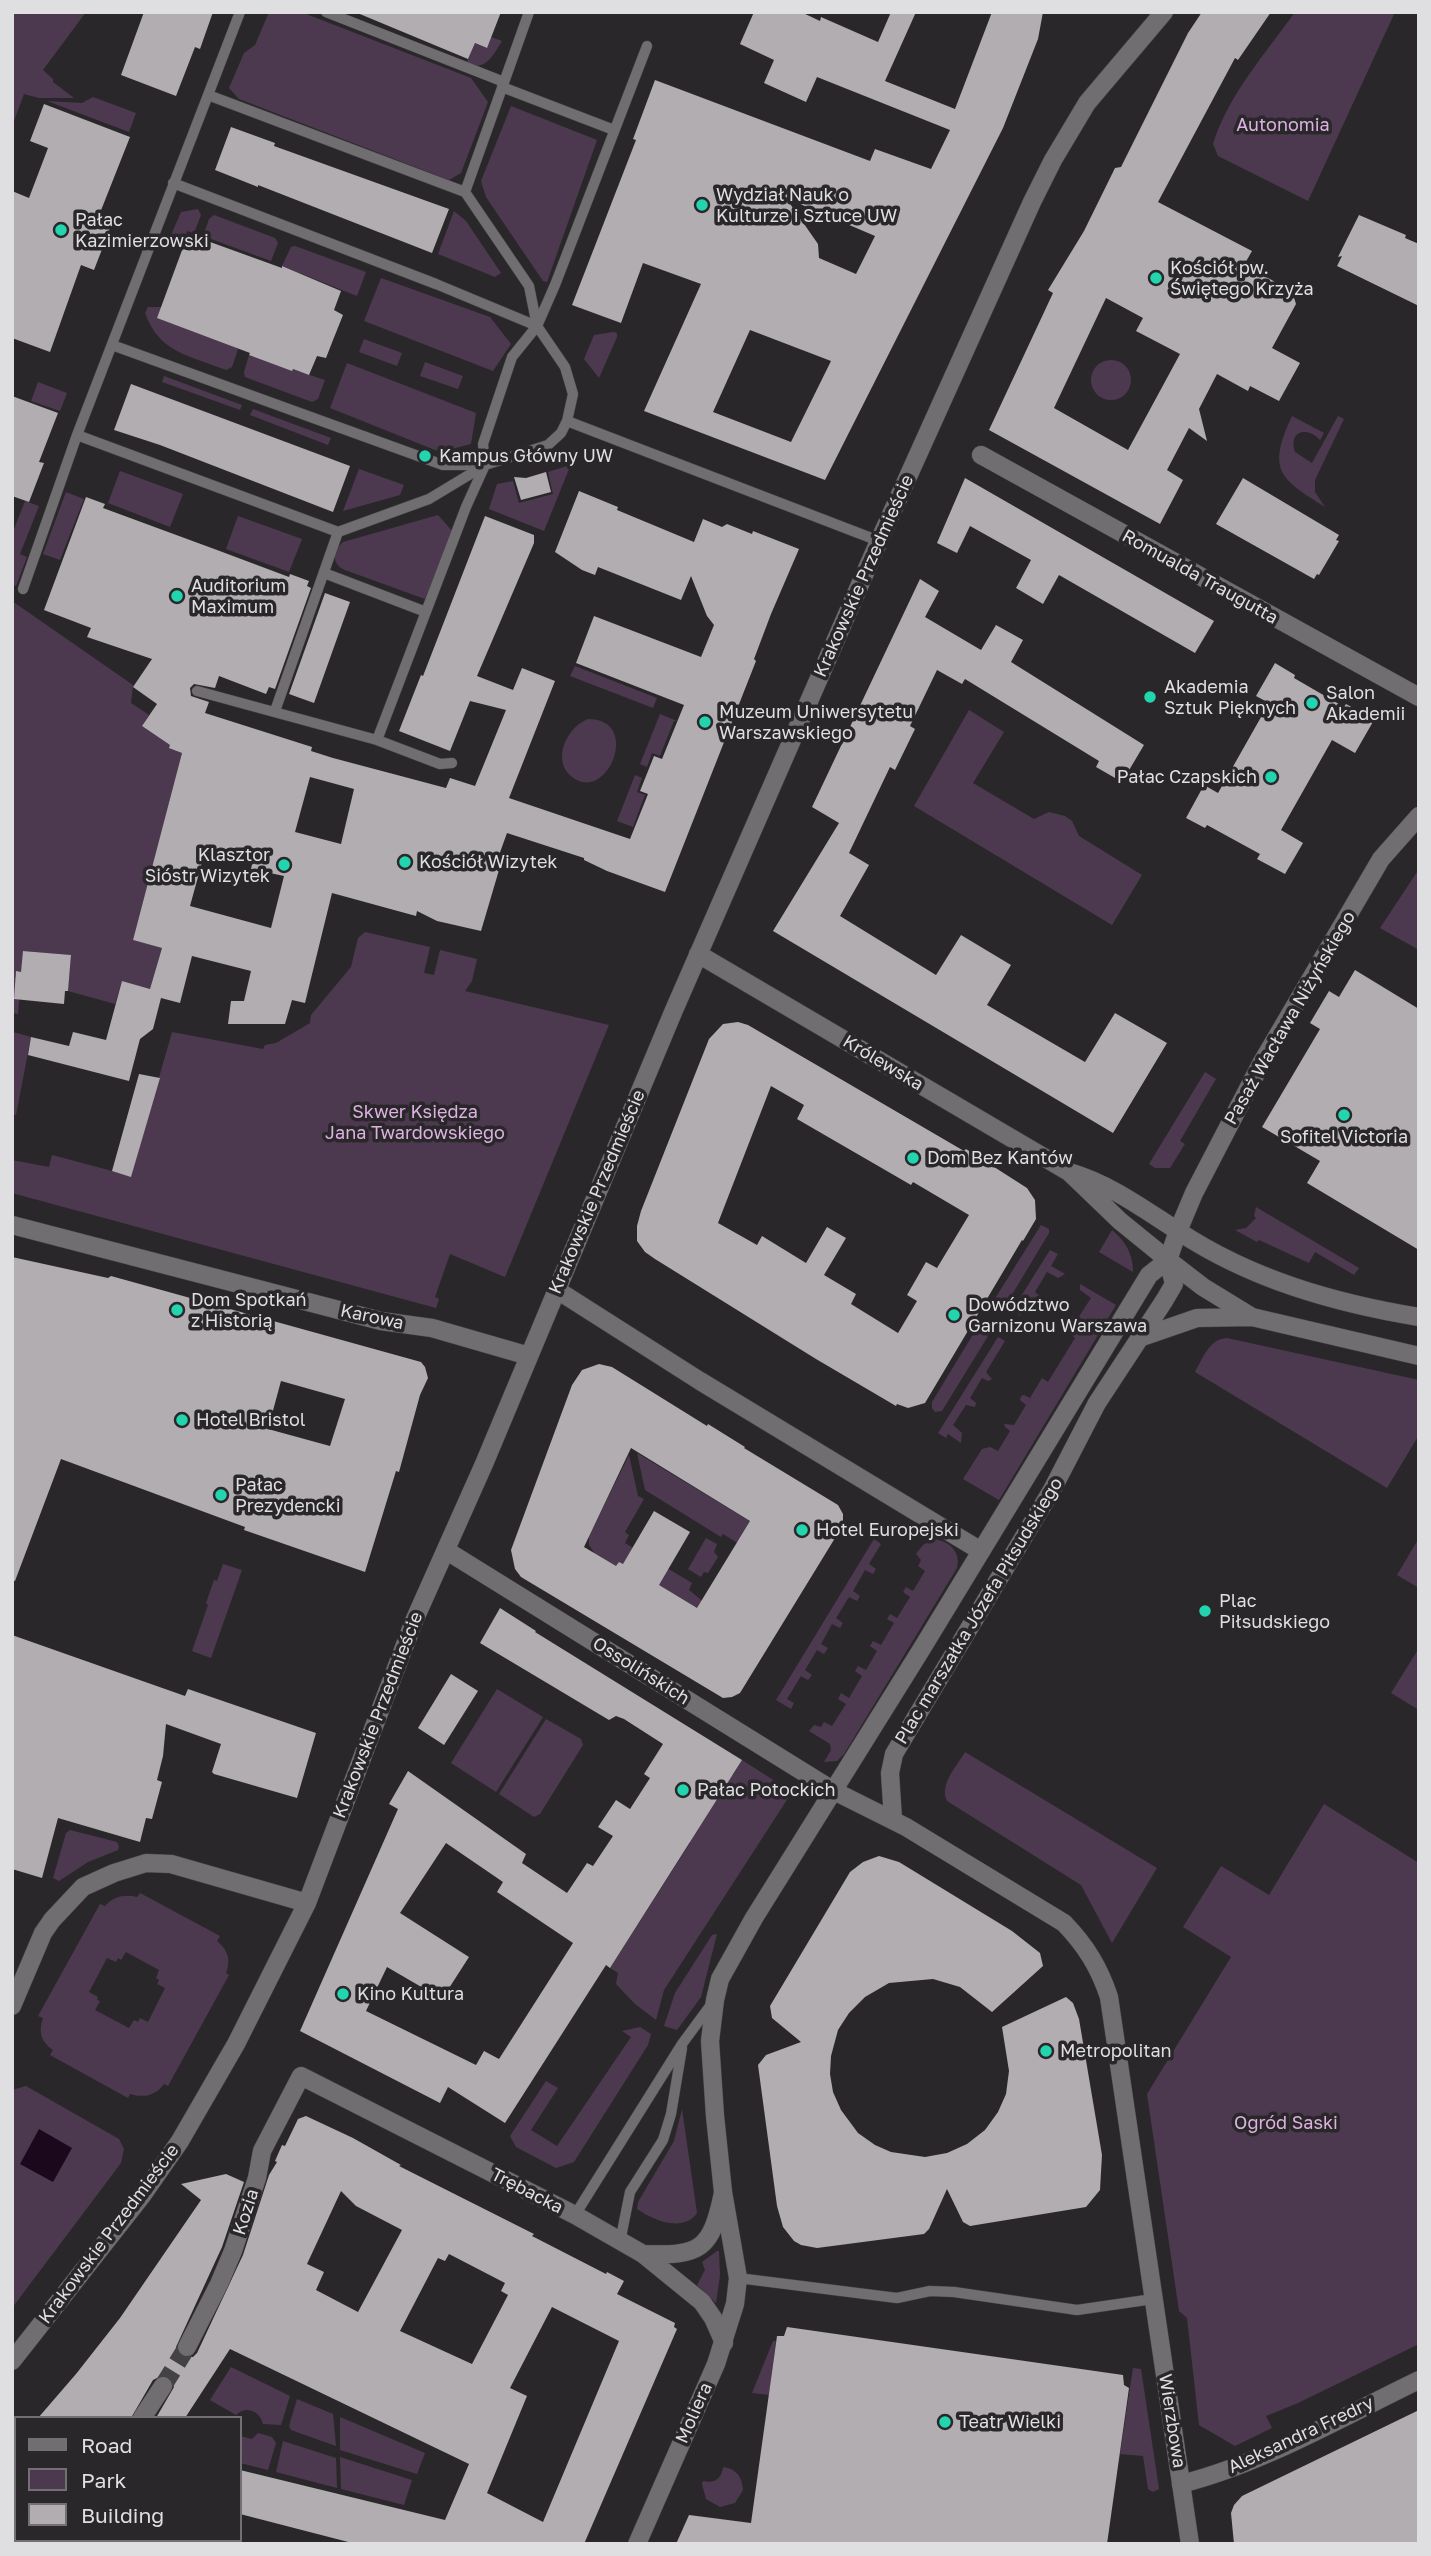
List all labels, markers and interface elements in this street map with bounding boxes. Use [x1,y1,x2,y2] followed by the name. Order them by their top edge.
[1236,114,1330,136] park label: Autonomia
[716,184,897,227] place label: Wydział Nauk o Kulturze i Sztuce UW
[694,197,710,213] marker: Wydział Nauk o Kulturze i Sztuce UW
[75,209,209,252] place label: Pałac Kazimierzowski
[53,222,69,238] marker: Pałac Kazimierzowski
[1170,257,1314,300] place label: Kościół pw. Świętego Krzyża
[1148,270,1164,286] marker: Kościół pw. Świętego Krzyża
[439,445,613,467] place label: Kampus Główny UW
[417,448,433,464] marker: Kampus Główny UW
[810,471,918,681] street label: Krakowskie Przedmieście
[1118,525,1282,629] street label: Romualda Traugutta
[191,575,286,618] place label: Auditorium Maximum
[169,588,185,604] marker: Auditorium Maximum
[1164,676,1296,718] place label: Akademia Sztuk Pięknych
[1326,682,1405,724] place label: Salon Akademii
[1142,689,1158,705] marker: Akademia Sztuk Pięknych
[1304,695,1320,711] marker: Salon Akademii
[719,701,913,744] place label: Muzeum Uniwersytetu Warszawskiego
[697,714,713,730] marker: Muzeum Uniwersytetu Warszawskiego
[1117,766,1257,788] place label: Pałac Czapskich
[1263,769,1279,785] marker: Pałac Czapskich
[145,844,270,886] place label: Klasztor Sióstr Wizytek
[419,851,558,873] place label: Kościół Wizytek
[397,854,413,870] marker: Kościół Wizytek
[276,857,292,873] marker: Klasztor Sióstr Wizytek
[1220,907,1360,1129] street label: Pasaż Wacława Niżyńskiego
[839,1031,927,1095] street label: Królewska
[544,1087,650,1297] street label: Krakowskie Przedmieście
[325,1101,505,1144] park label: Skwer Księdza Jana Twardowskiego
[1336,1107,1352,1123] marker: Sofitel Victoria
[1280,1126,1408,1148] place label: Sofitel Victoria
[927,1147,1073,1169] place label: Dom Bez Kantów
[905,1150,921,1166] marker: Dom Bez Kantów
[191,1289,307,1332] place label: Dom Spotkań z Historią
[968,1294,1147,1336] place label: Dowództwo Garnizonu Warszawa
[338,1300,406,1334] street label: Karowa
[169,1302,185,1318] marker: Dom Spotkań z Historią
[946,1307,962,1323] marker: Dowództwo Garnizonu Warszawa
[196,1409,306,1431] place label: Hotel Bristol
[174,1412,190,1428] marker: Hotel Bristol
[235,1474,341,1516] place label: Pałac Prezydencki
[891,1474,1067,1748] street label: Plac marszałka Józefa Piłsudskiego
[213,1487,229,1503] marker: Pałac Prezydencki
[816,1519,959,1541] place label: Hotel Europejski
[794,1522,810,1538] marker: Hotel Europejski
[1219,1590,1330,1632] place label: Plac Piłsudskiego
[1197,1603,1213,1619] marker: Plac Piłsudskiego
[329,1609,427,1821] street label: Krakowskie Przedmieście
[589,1633,693,1709] street label: Ossolińskich
[697,1779,835,1801] place label: Pałac Potockich
[675,1782,691,1798] marker: Pałac Potockich
[357,1983,464,2005] place label: Kino Kultura
[335,1986,351,2002] marker: Kino Kultura
[1060,2040,1172,2062] place label: Metropolitan
[1038,2043,1054,2059] marker: Metropolitan
[1234,2112,1338,2134] park label: Ogród Saski
[34,2140,184,2328] street label: Krakowskie Przedmieście
[487,2164,567,2218] street label: Trębacka
[228,2186,264,2238] street label: Kozia
[1154,2372,1190,2470] street label: Wierzbowa
[671,2379,717,2447] street label: Moliera
[1225,2392,1377,2478] street label: Aleksandra Fredry
[959,2411,1061,2433] place label: Teatr Wielki
[937,2414,953,2430] marker: Teatr Wielki
[14,2416,242,2542] legend
[81,2432,132,2458] text: Road
[81,2467,126,2493] text: Park
[81,2502,164,2528] text: Building

